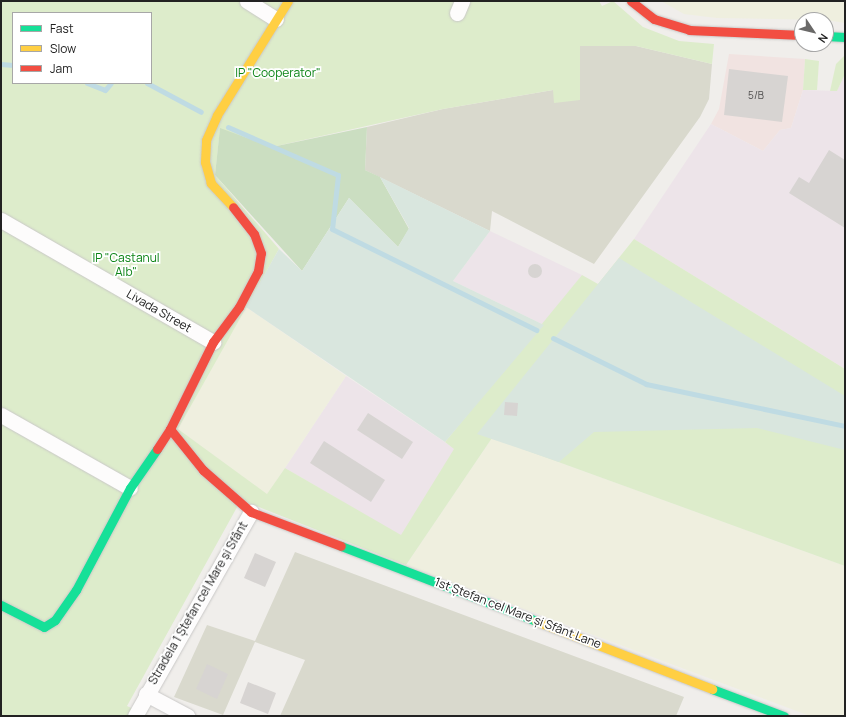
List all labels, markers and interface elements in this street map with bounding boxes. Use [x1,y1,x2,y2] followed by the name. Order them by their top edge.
[12,12,152,84] legend
[794,12,834,52] north arrow
[50,20,74,37] text: Fast
[815,31,832,46] text: N
[50,40,76,57] text: Slow
[50,60,72,77] text: Jam
[235,66,321,80] park label: IP "Cooperator"
[748,90,764,102] house number: 5/B
[92,251,160,279] park label: IP "Castanul Alb"
[124,287,194,335] street label: Livada Street
[145,519,251,687] street label: Stradela 1 Ștefan cel Mare și Sfânt
[433,574,603,652] street label: 1st Ștefan cel Mare și Sfânt Lane

